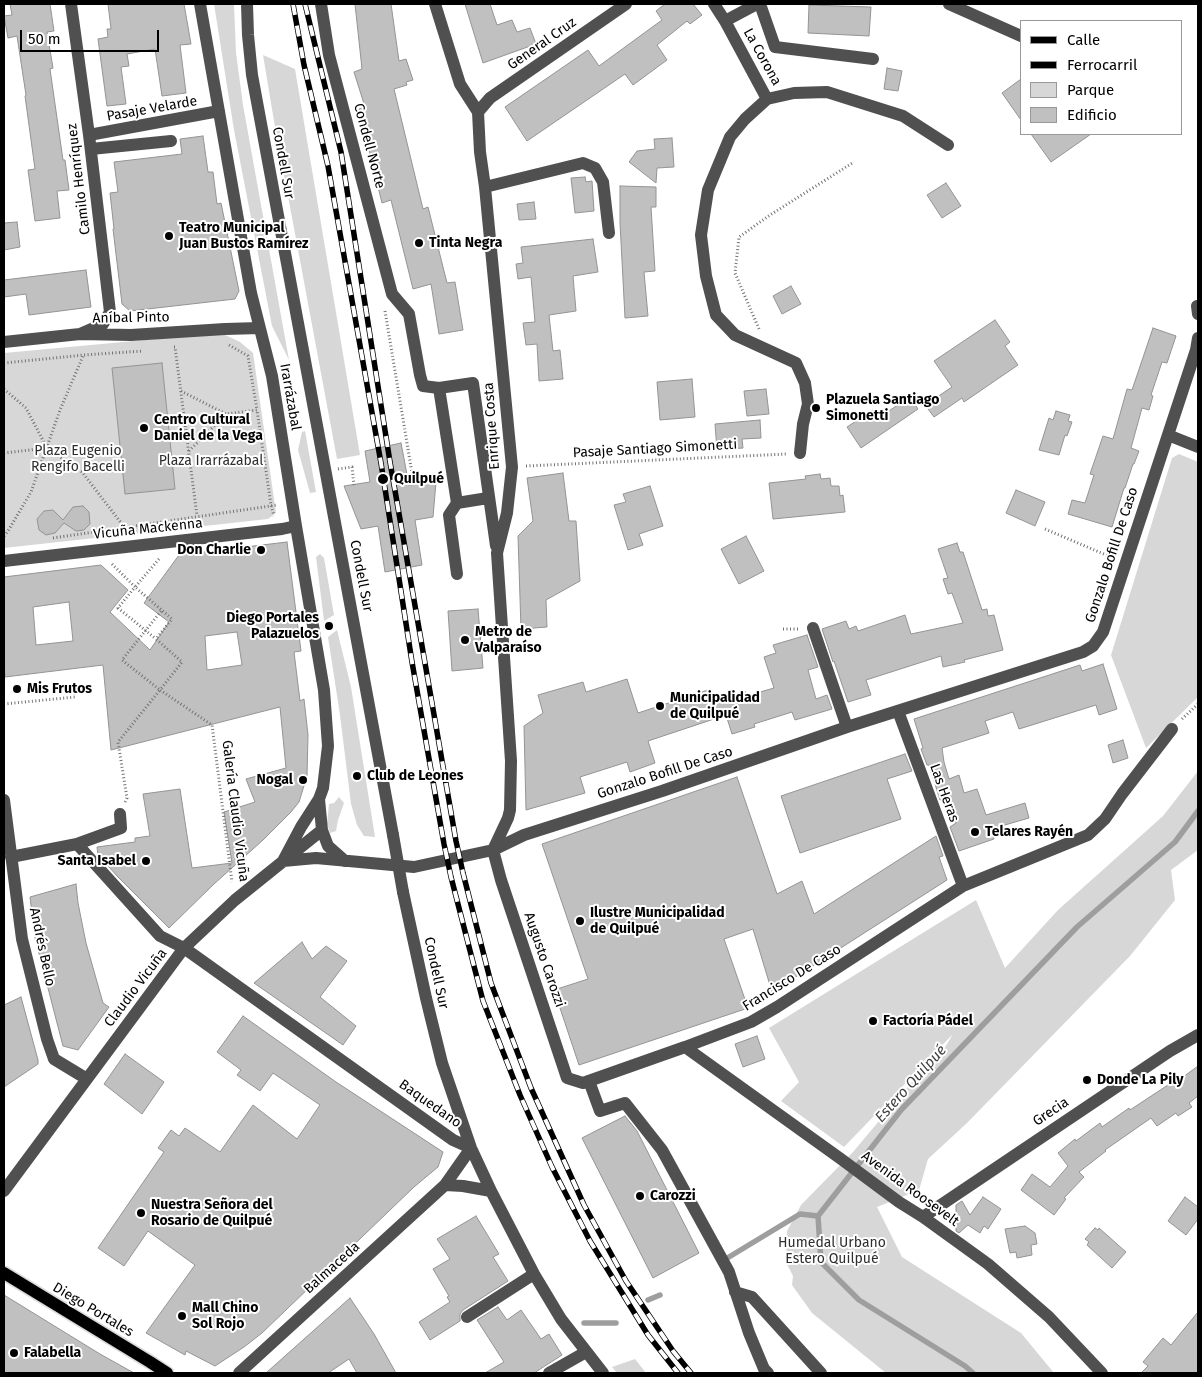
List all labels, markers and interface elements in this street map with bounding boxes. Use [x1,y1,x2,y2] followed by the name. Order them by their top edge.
[504,14,580,74] street label: General Cruz
[22,20,161,52] scale bar
[1020,20,1182,135] legend
[739,25,785,89] street label: La Corona
[28,30,61,48] text: 50 m
[1067,31,1100,49] text: Calle
[1067,56,1137,74] text: Ferrocarril
[1067,81,1114,99] text: Parque
[105,93,199,125] street label: Pasaje Velarde
[350,102,388,190] street label: Condell Norte
[1067,106,1117,124] text: Edificio
[64,122,94,236] street label: Camilo Henríquez
[268,126,298,200] street label: Condell Sur
[179,220,308,252] place label: Teatro Municipal Juan Bustos Ramírez
[163,230,175,242] marker: Teatro Municipal Juan Bustos Ramírez
[429,235,502,251] place label: Tinta Negra
[413,237,425,249] marker: Tinta Negra
[92,309,170,327] street label: Aníbal Pinto
[276,362,304,432] street label: Irarrázabal
[481,382,503,470] street label: Enrique Costa
[826,392,939,424] place label: Plazuela Santiago Simonetti
[810,402,822,414] marker: Plazuela Santiago Simonetti
[154,412,263,444] place label: Centro Cultural Daniel de la Vega
[138,422,150,434] marker: Centro Cultural Daniel de la Vega
[572,436,738,462] street label: Pasaje Santiago Simonetti
[31,443,125,476] park label: Plaza Eugenio Rengifo Bacelli
[159,453,263,469] park label: Plaza Irarrázabal
[394,471,444,487] place label: Quilpué
[376,472,390,486] marker: Quilpué
[1082,485,1142,625] street label: Gonzalo Bofill De Caso
[92,515,204,543] street label: Vicuña Mackenna
[346,539,376,613] street label: Condell Sur
[177,542,251,558] place label: Don Charlie
[255,544,267,556] marker: Don Charlie
[226,610,319,642] place label: Diego Portales Palazuelos
[323,620,335,632] marker: Diego Portales Palazuelos
[475,624,542,656] place label: Metro de Valparaíso
[459,634,471,646] marker: Metro de Valparaíso
[27,681,92,697] place label: Mis Frutos
[11,683,23,695] marker: Mis Frutos
[670,690,760,722] place label: Municipalidad de Quilpué
[654,700,666,712] marker: Municipalidad de Quilpué
[218,739,252,883] street label: Galería Claudio Vicuña
[595,743,735,803] street label: Gonzalo Bofill De Caso
[926,762,962,824] street label: Las Heras
[367,768,464,784] place label: Club de Leones
[351,770,363,782] marker: Club de Leones
[256,772,293,788] place label: Nogal
[297,774,309,786] marker: Nogal
[985,824,1073,840] place label: Telares Rayén
[969,826,981,838] marker: Telares Rayén
[57,853,136,869] place label: Santa Isabel
[140,855,152,867] marker: Santa Isabel
[590,905,725,938] place label: Ilustre Municipalidad de Quilpué
[25,906,59,988] street label: Andrés Bello
[520,910,568,1010] street label: Augusto Carozzi
[574,915,586,927] marker: Ilustre Municipalidad de Quilpué
[420,936,452,1010] street label: Condell Sur
[740,941,844,1015] street label: Francisco De Caso
[101,945,171,1031] street label: Claudio Vicuña
[883,1013,973,1029] place label: Factoría Pádel
[867,1015,879,1027] marker: Factoría Pádel
[872,1042,950,1126] water label: Estero Quilpué
[1097,1072,1183,1088] place label: Donde La Pily
[1081,1074,1093,1086] marker: Donde La Pily
[395,1076,465,1132] street label: Baquedano
[1030,1094,1072,1130] street label: Grecia
[858,1148,962,1230] street label: Avenida Roosevelt
[650,1188,696,1204] place label: Carozzi
[634,1190,646,1202] marker: Carozzi
[151,1197,273,1230] place label: Nuestra Señora del Rosario de Quilpué
[135,1207,147,1219] marker: Nuestra Señora del Rosario de Quilpué
[778,1235,886,1268] park label: Humedal Urbano Estero Quilpué
[300,1238,364,1298] street label: Balmaceda
[49,1279,137,1341] street label: Diego Portales
[192,1300,258,1332] place label: Mall Chino Sol Rojo
[176,1310,188,1322] marker: Mall Chino Sol Rojo
[24,1345,81,1361] place label: Falabella
[8,1347,20,1359] marker: Falabella

